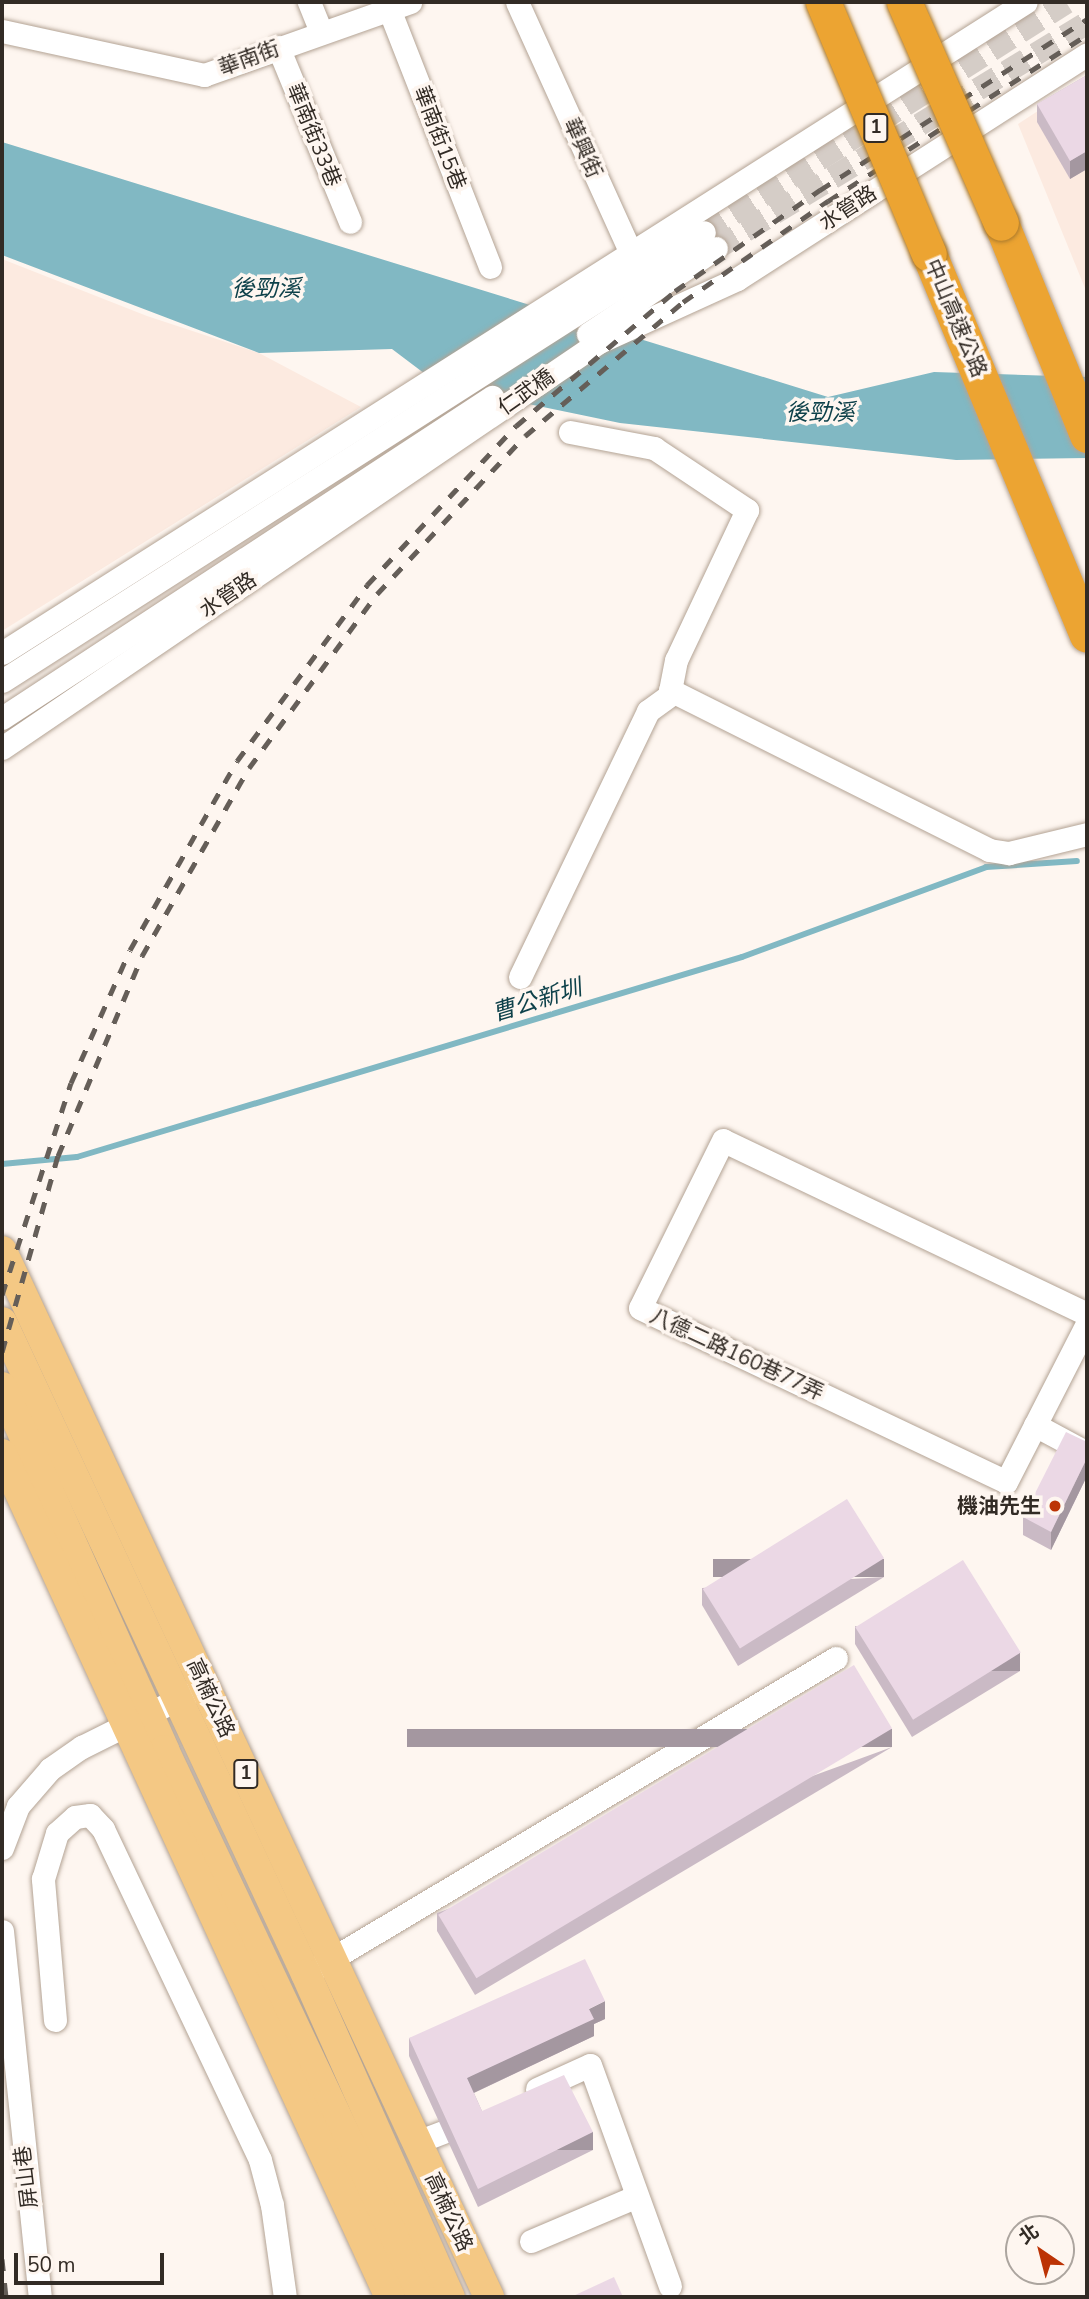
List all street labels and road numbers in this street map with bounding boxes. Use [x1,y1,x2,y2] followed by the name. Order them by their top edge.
[215,35,283,81] street label: 華南街
[282,80,346,190] street label: 華南街33巷
[409,83,471,193] street label: 華南街15巷
[862,112,890,144] road number: 1
[559,114,607,182] street label: 華興街
[815,180,881,236] street label: 水管路
[920,255,992,381] street label: 中山高速公路
[493,364,559,420] street label: 仁武橋
[195,567,261,623] street label: 水管路
[646,1303,828,1405] street label: 八德二路160巷77弄
[182,1655,240,1741] street label: 高楠公路
[232,1758,260,1790] road number: 1
[10,2144,42,2210] street label: 屏山巷
[420,2169,478,2255] street label: 高楠公路

